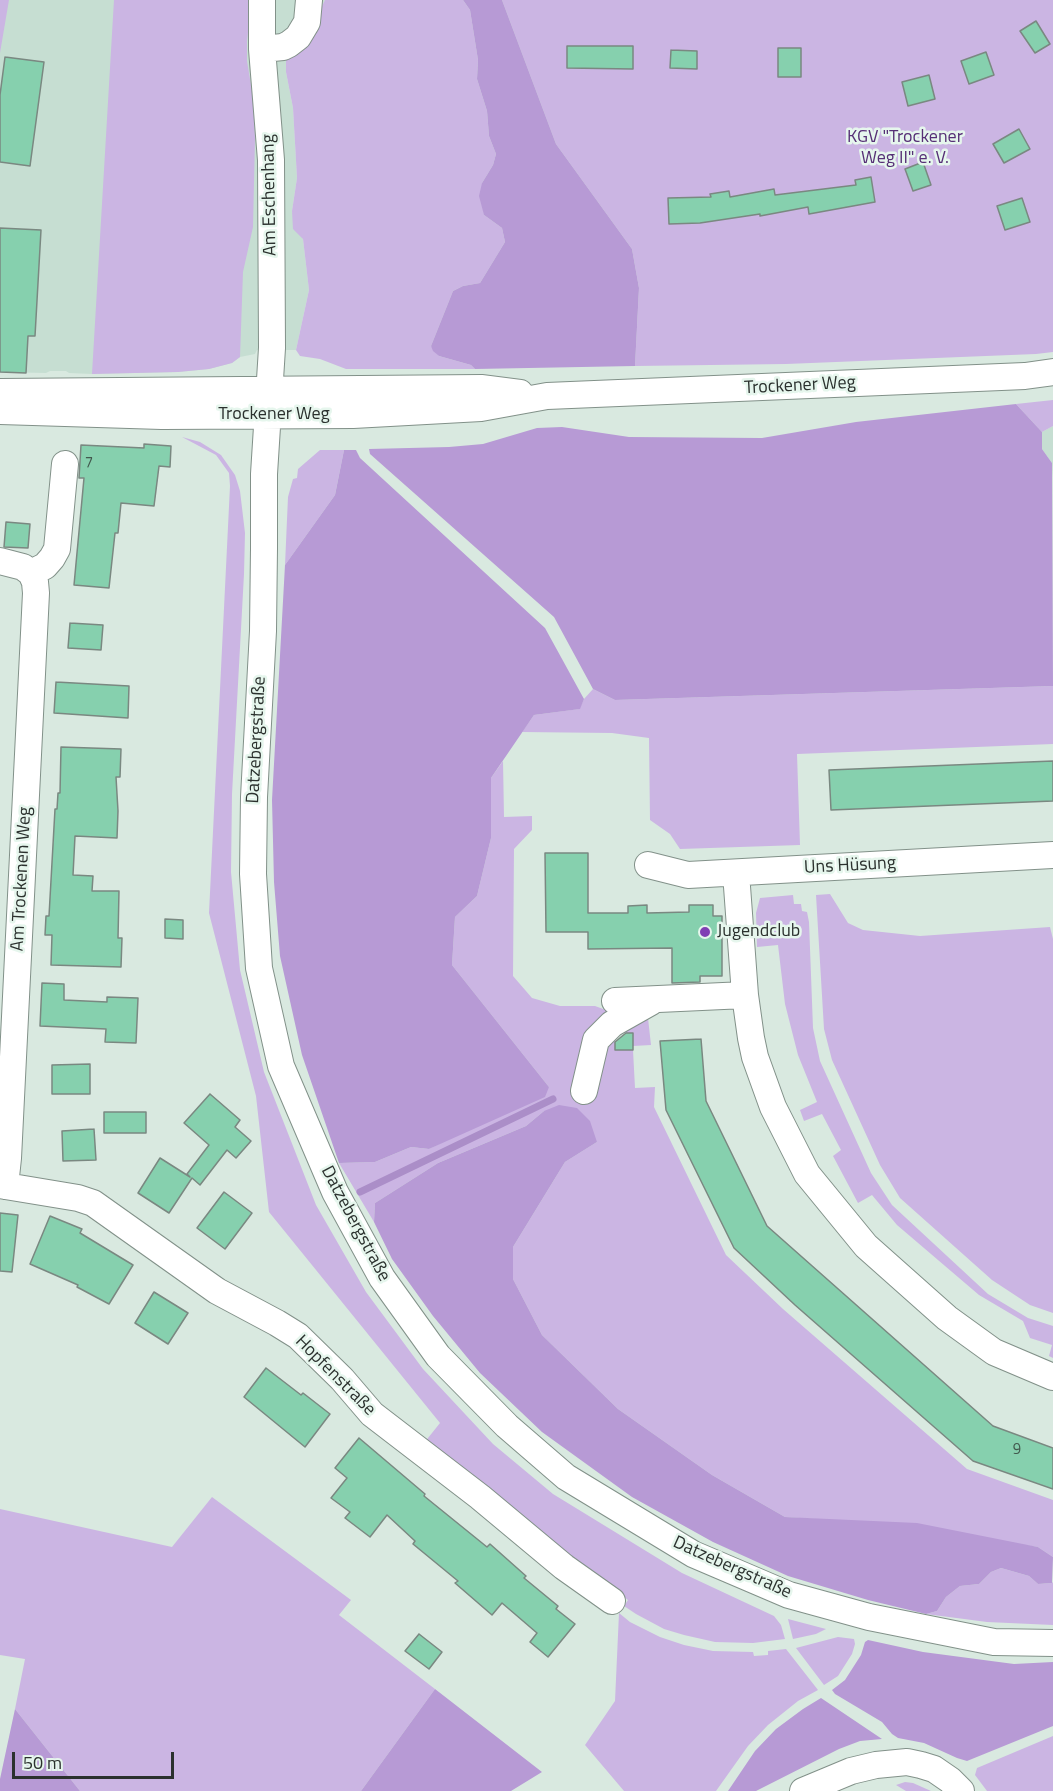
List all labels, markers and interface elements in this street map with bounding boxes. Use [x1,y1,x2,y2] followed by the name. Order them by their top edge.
[847,127,963,170] park label: KGV "Trockener Weg II" e. V.
[258,134,282,256] street label: Am Eschenhang
[744,372,856,400] street label: Trockener Weg
[218,404,330,426] street label: Trockener Weg
[85,454,93,472] house number: 7
[243,676,271,804] street label: Datzebergstraße
[7,806,37,952] street label: Am Trockenen Weg
[803,853,897,879] street label: Uns Hüsung
[717,921,800,943] place label: Jugendclub
[698,925,712,939] marker: Jugendclub
[316,1163,394,1285] street label: Datzebergstraße
[290,1331,380,1421] street label: Hopfenstraße
[1013,1441,1021,1459] house number: 9
[669,1532,795,1604] street label: Datzebergstraße
[15,1740,177,1778] scale bar
[23,1749,62,1776] text: 50 m

